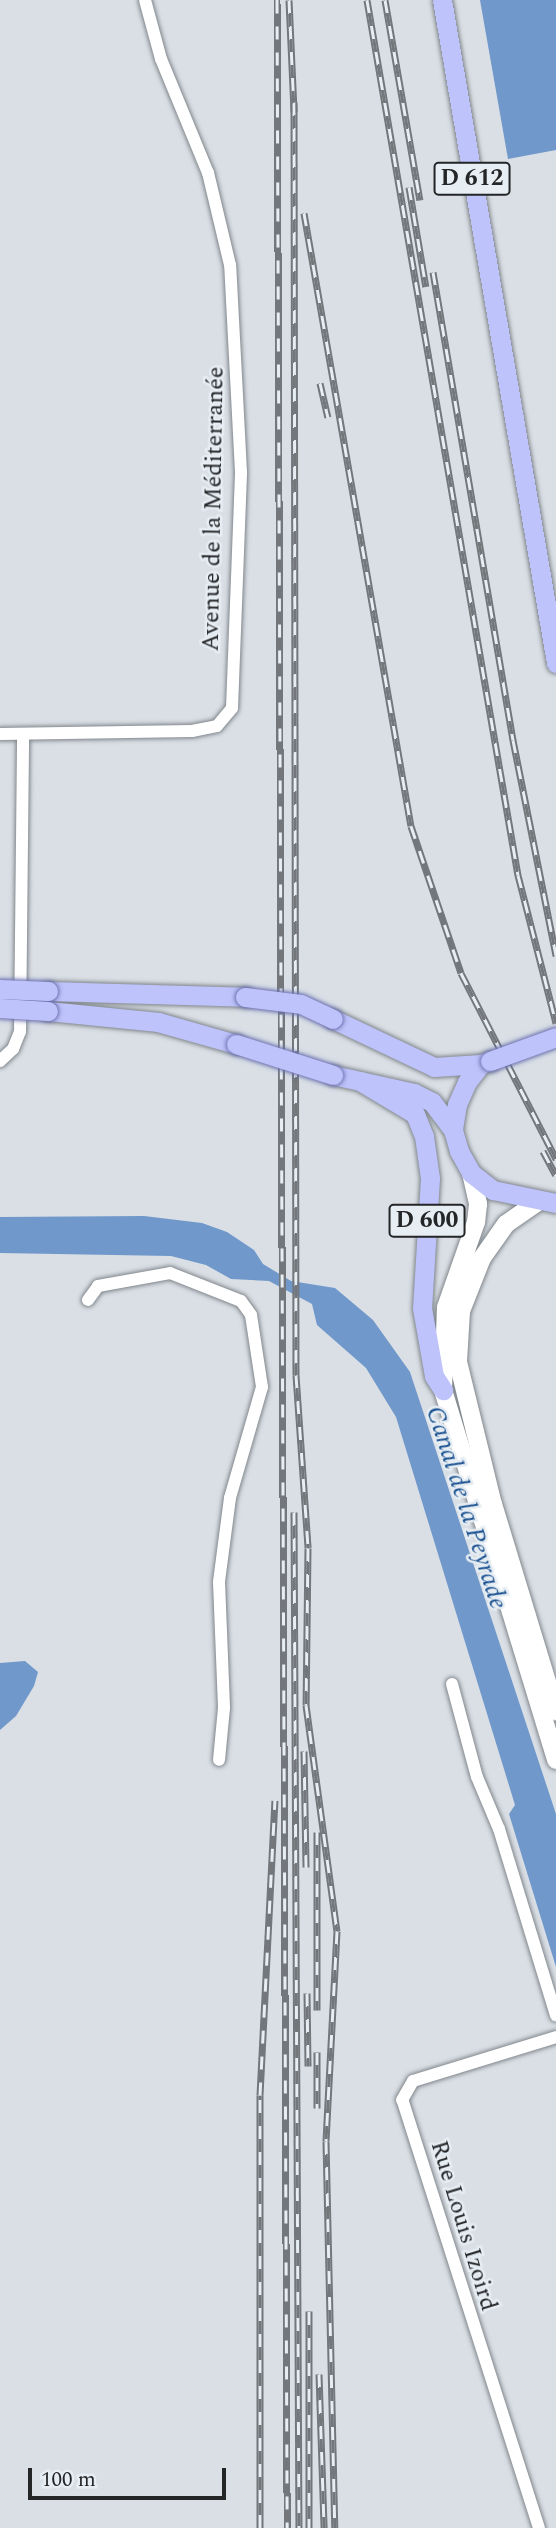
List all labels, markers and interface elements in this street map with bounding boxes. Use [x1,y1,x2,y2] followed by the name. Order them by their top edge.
[434,160,510,198] road number: D 612
[197,366,231,652] street label: Avenue de la Méditerranée
[388,1202,466,1240] road number: D 600
[418,1402,514,1614] water label: Canal de la Peyrade
[423,2137,503,2315] street label: Rue Louis Izoird
[32,2454,229,2498] scale bar
[41,2464,96,2496] text: 100 m

